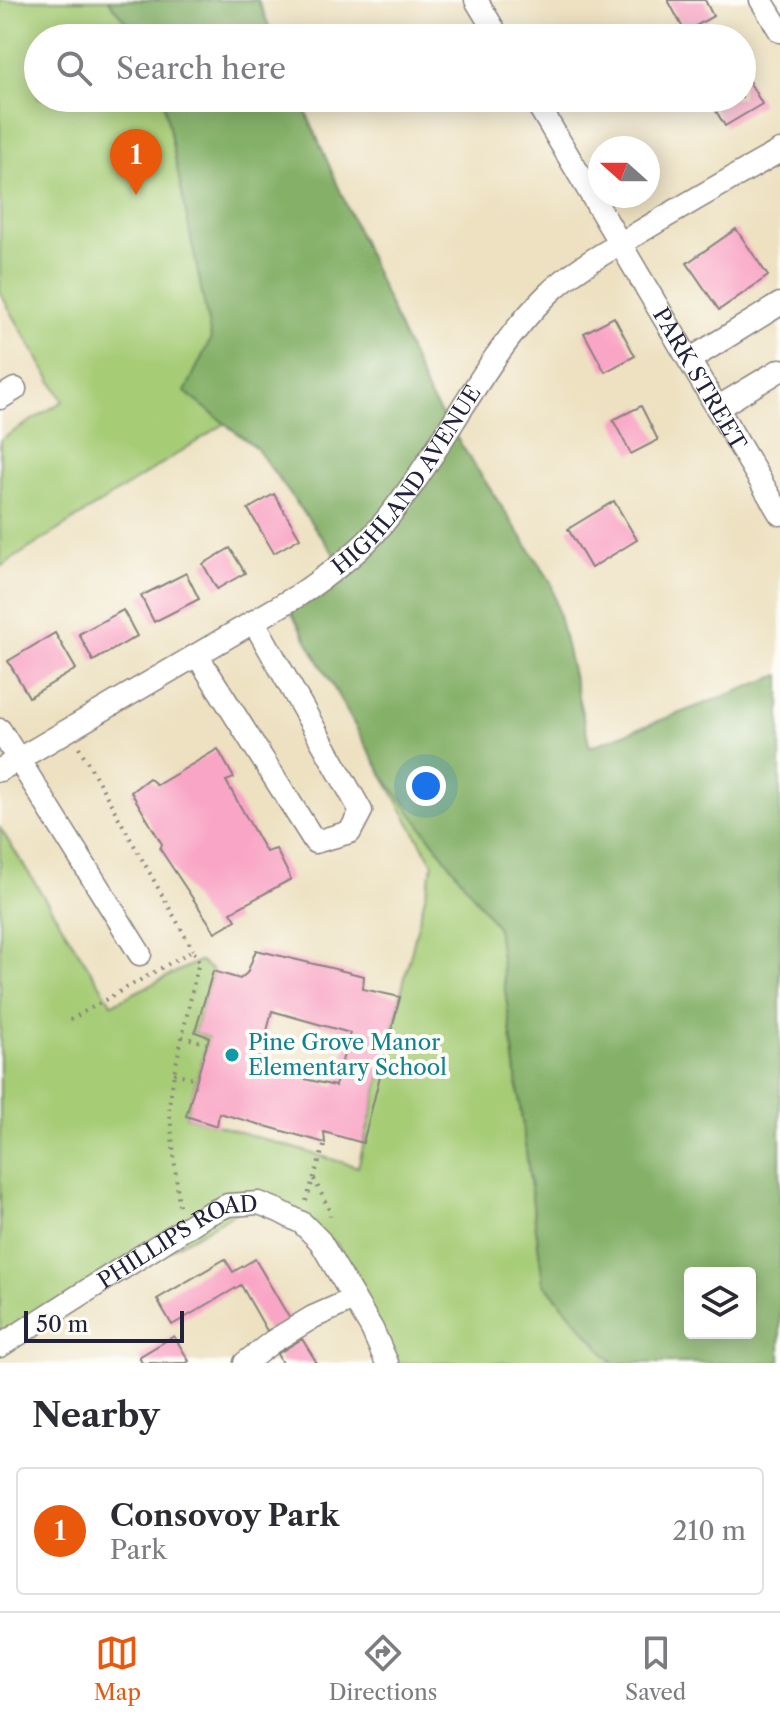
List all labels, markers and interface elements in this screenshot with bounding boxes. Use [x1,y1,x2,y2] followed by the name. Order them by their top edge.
[24,24,756,112] search box
[52,46,96,90] icon: search
[116,50,286,87] text: Search here
[110,129,162,195] pin: 1
[588,136,660,208] north arrow
[647,303,752,455] street label: PARK STREET
[327,380,487,580] street label: HIGHLAND AVENUE
[406,766,446,806] your location
[248,1029,447,1081] place label: Pine Grove Manor Elementary School
[223,1046,241,1064] marker: Pine Grove Manor Elementary School
[93,1190,258,1294] street label: PHILLIPS ROAD
[684,1267,756,1339] map controls
[684,1267,756,1339] button: layers
[24,1307,184,1343] scale bar
[36,1311,88,1338] text: 50 m
[32,1394,160,1436] text: Nearby
[110,1497,339,1534] text: Consovoy Park
[54,1515,66,1547] text: 1
[673,1515,746,1547] text: 210 m
[110,1534,167,1566] text: Park
[94,1631,141,1706] tab: Map
[329,1631,437,1706] tab: Directions
[625,1631,686,1706] tab: Saved

